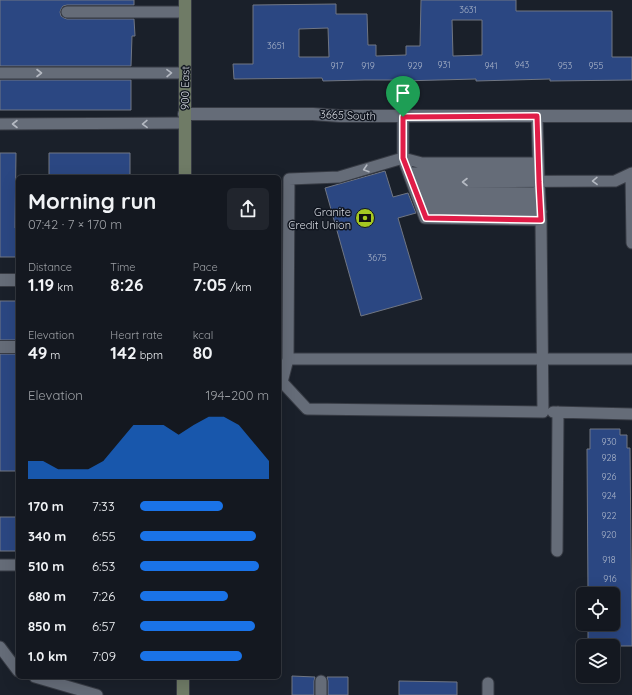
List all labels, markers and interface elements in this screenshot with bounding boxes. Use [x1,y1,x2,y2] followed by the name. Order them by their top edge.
[459,4,477,15] house number: 3631
[267,40,285,51] house number: 3651
[437,59,451,70] house number: 931
[515,59,530,70] house number: 943
[330,60,344,71] house number: 917
[361,60,375,71] house number: 919
[407,60,423,71] house number: 929
[484,60,498,71] house number: 941
[558,60,573,71] house number: 953
[589,60,604,71] house number: 955
[178,66,192,110] street label: 900 East
[36,69,42,77] one-way arrow
[166,69,172,77] one-way arrow
[386,76,420,117] pin
[392,82,414,104] icon: arrive
[320,107,376,123] street label: 3665 South
[142,119,148,128] one-way arrow
[12,120,18,128] one-way arrow
[363,164,370,173] one-way arrow
[592,177,598,185] one-way arrow
[462,178,468,186] one-way arrow
[28,187,156,215] text: Morning run
[227,188,269,230] button: share
[288,205,351,232] place label: Granite Credit Union
[354,207,376,229] bank icon: Granite Credit Union
[28,216,122,232] text: 07:42 · 7 × 170 m
[367,252,387,263] house number: 3675
[28,260,72,274] text: Distance
[110,260,136,274] text: Time
[193,260,218,274] text: Pace
[28,274,54,295] text: 1.19
[110,274,143,295] text: 8:26
[193,274,227,295] text: 7:05
[54,280,73,294] text: km
[227,280,252,294] text: /km
[28,328,74,342] text: Elevation
[110,328,163,342] text: Heart rate
[193,328,213,342] text: kcal
[28,342,47,363] text: 49
[110,342,137,363] text: 142
[193,342,212,363] text: 80
[47,348,60,362] text: m
[137,348,163,362] text: bpm
[28,387,83,403] text: Elevation
[205,387,269,403] text: 194–200 m
[601,436,617,447] house number: 930
[602,452,617,463] house number: 928
[602,471,617,482] house number: 926
[602,490,617,501] house number: 924
[28,498,64,514] text: 170 m
[92,498,115,514] text: 7:33
[602,510,617,521] house number: 922
[28,528,66,544] text: 340 m
[92,528,116,544] text: 6:55
[601,529,617,540] house number: 920
[602,554,616,565] house number: 918
[28,558,64,574] text: 510 m
[92,558,115,574] text: 6:53
[603,573,617,584] house number: 916
[576,587,620,683] map controls
[576,587,620,631] button: locate
[28,588,66,604] text: 680 m
[92,588,115,604] text: 7:26
[28,618,66,634] text: 850 m
[92,618,115,634] text: 6:57
[576,639,620,683] button: layers
[28,648,67,664] text: 1.0 km
[92,648,116,664] text: 7:09

